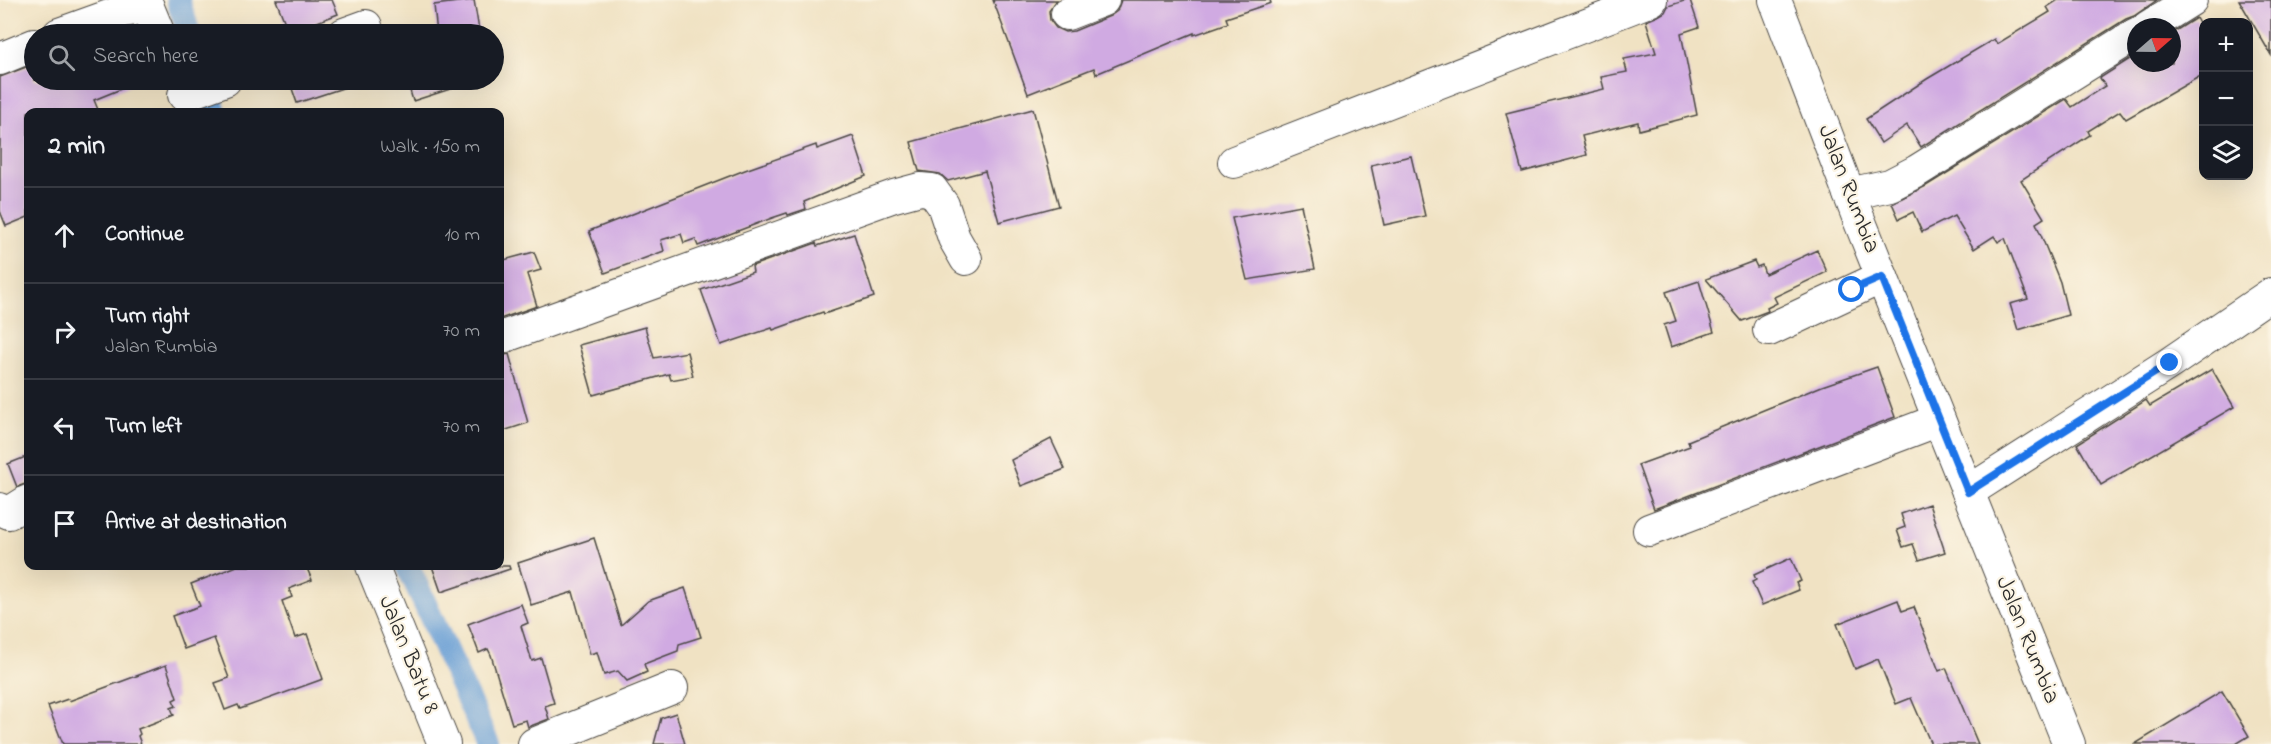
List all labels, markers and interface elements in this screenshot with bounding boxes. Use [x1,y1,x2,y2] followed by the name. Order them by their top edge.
[2127,18,2181,72] north arrow
[2199,18,2253,180] map controls
[2199,18,2253,72] button: +
[24,24,504,90] search box
[45,41,78,74] icon: search
[93,41,198,73] text: Search here
[2199,72,2253,126] button: −
[1807,120,1889,258] street label: Jalan Rumbia
[2199,126,2253,180] button: layers
[48,128,105,166] text: 2 min
[380,133,480,162] text: Walk · 150 m
[48,219,81,252] icon: ahead
[105,219,184,251] text: Continue
[444,221,480,250] text: 10 m
[1838,276,1864,302] route start
[105,301,190,333] text: Turn right
[48,315,81,348] icon: right
[443,317,480,346] text: 70 m
[105,333,218,362] text: Jalan Rumbia
[2156,349,2182,375] route end
[48,411,81,444] icon: left
[105,411,182,443] text: Turn left
[443,413,480,442] text: 70 m
[48,507,81,540] icon: arrive
[105,507,287,539] text: Arrive at destination
[1985,571,2069,709] street label: Jalan Rumbia
[368,590,448,720] street label: Jalan Batu 8

